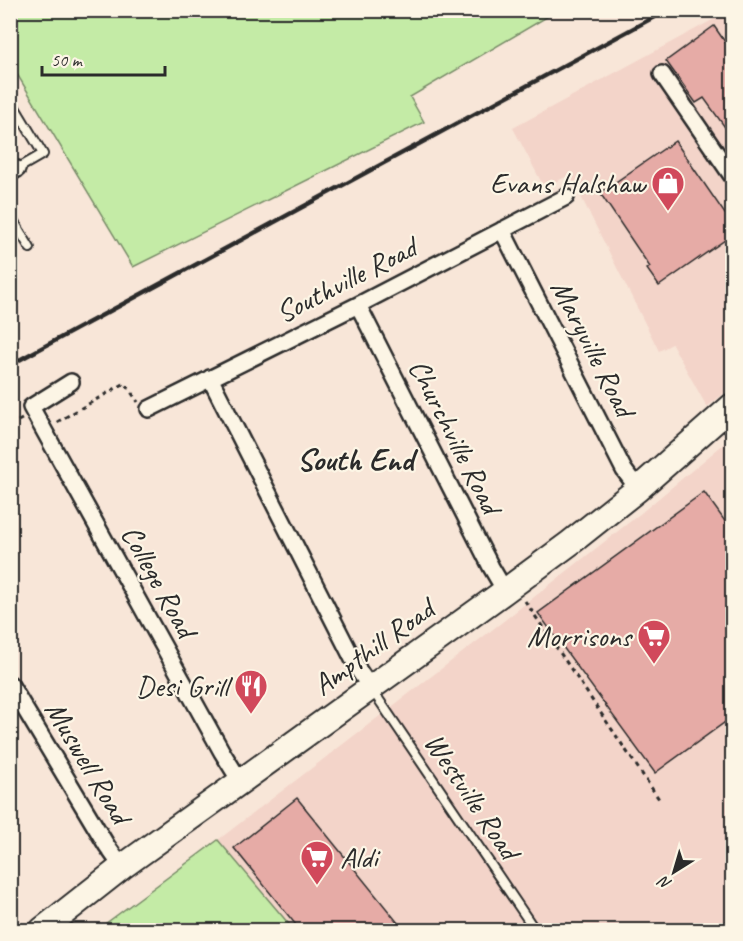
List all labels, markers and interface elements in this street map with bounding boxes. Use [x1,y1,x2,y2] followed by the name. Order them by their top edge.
[42,39,165,77] scale bar
[51,49,84,71] text: 50 m
[490,164,647,202] place label: Evans Halshaw
[650,165,686,212] shop icon: Evans Halshaw
[269,226,426,332] street label: Southville Road
[542,273,646,427] street label: Maryville Road
[400,353,512,523] street label: Churchville Road
[297,439,418,480] district label: South End
[113,518,207,647] street label: College Road
[305,588,444,704] street label: Ampthill Road
[527,617,634,655] place label: Morrisons
[636,618,672,665] supermarket icon: Morrisons
[136,667,233,705] place label: Desi Grill
[233,668,269,715] restaurant icon: Desi Grill
[37,694,142,834] street label: Muswell Road
[416,725,531,870] street label: Westville Road
[340,838,381,876] place label: Aldi
[299,839,335,886] supermarket icon: Aldi
[644,842,704,902] north arrow
[653,870,676,894] text: N

